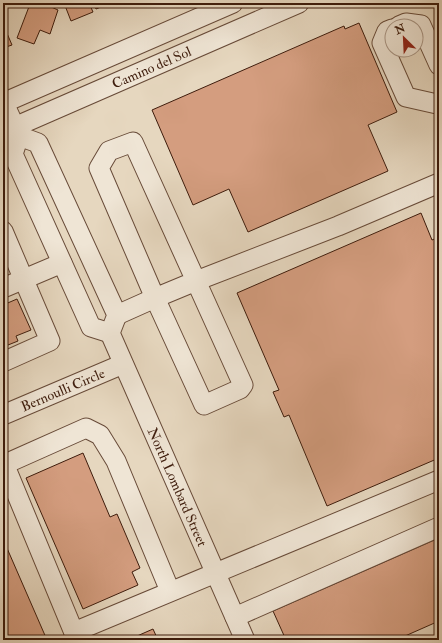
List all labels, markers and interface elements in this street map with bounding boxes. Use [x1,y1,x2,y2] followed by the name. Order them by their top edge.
[384,18,424,58] north arrow
[392,21,408,38] text: N
[109,42,194,92] street label: Camino del Sol
[18,364,107,415] street label: Bernoulli Circle
[144,425,211,549] street label: North Lombard Street

